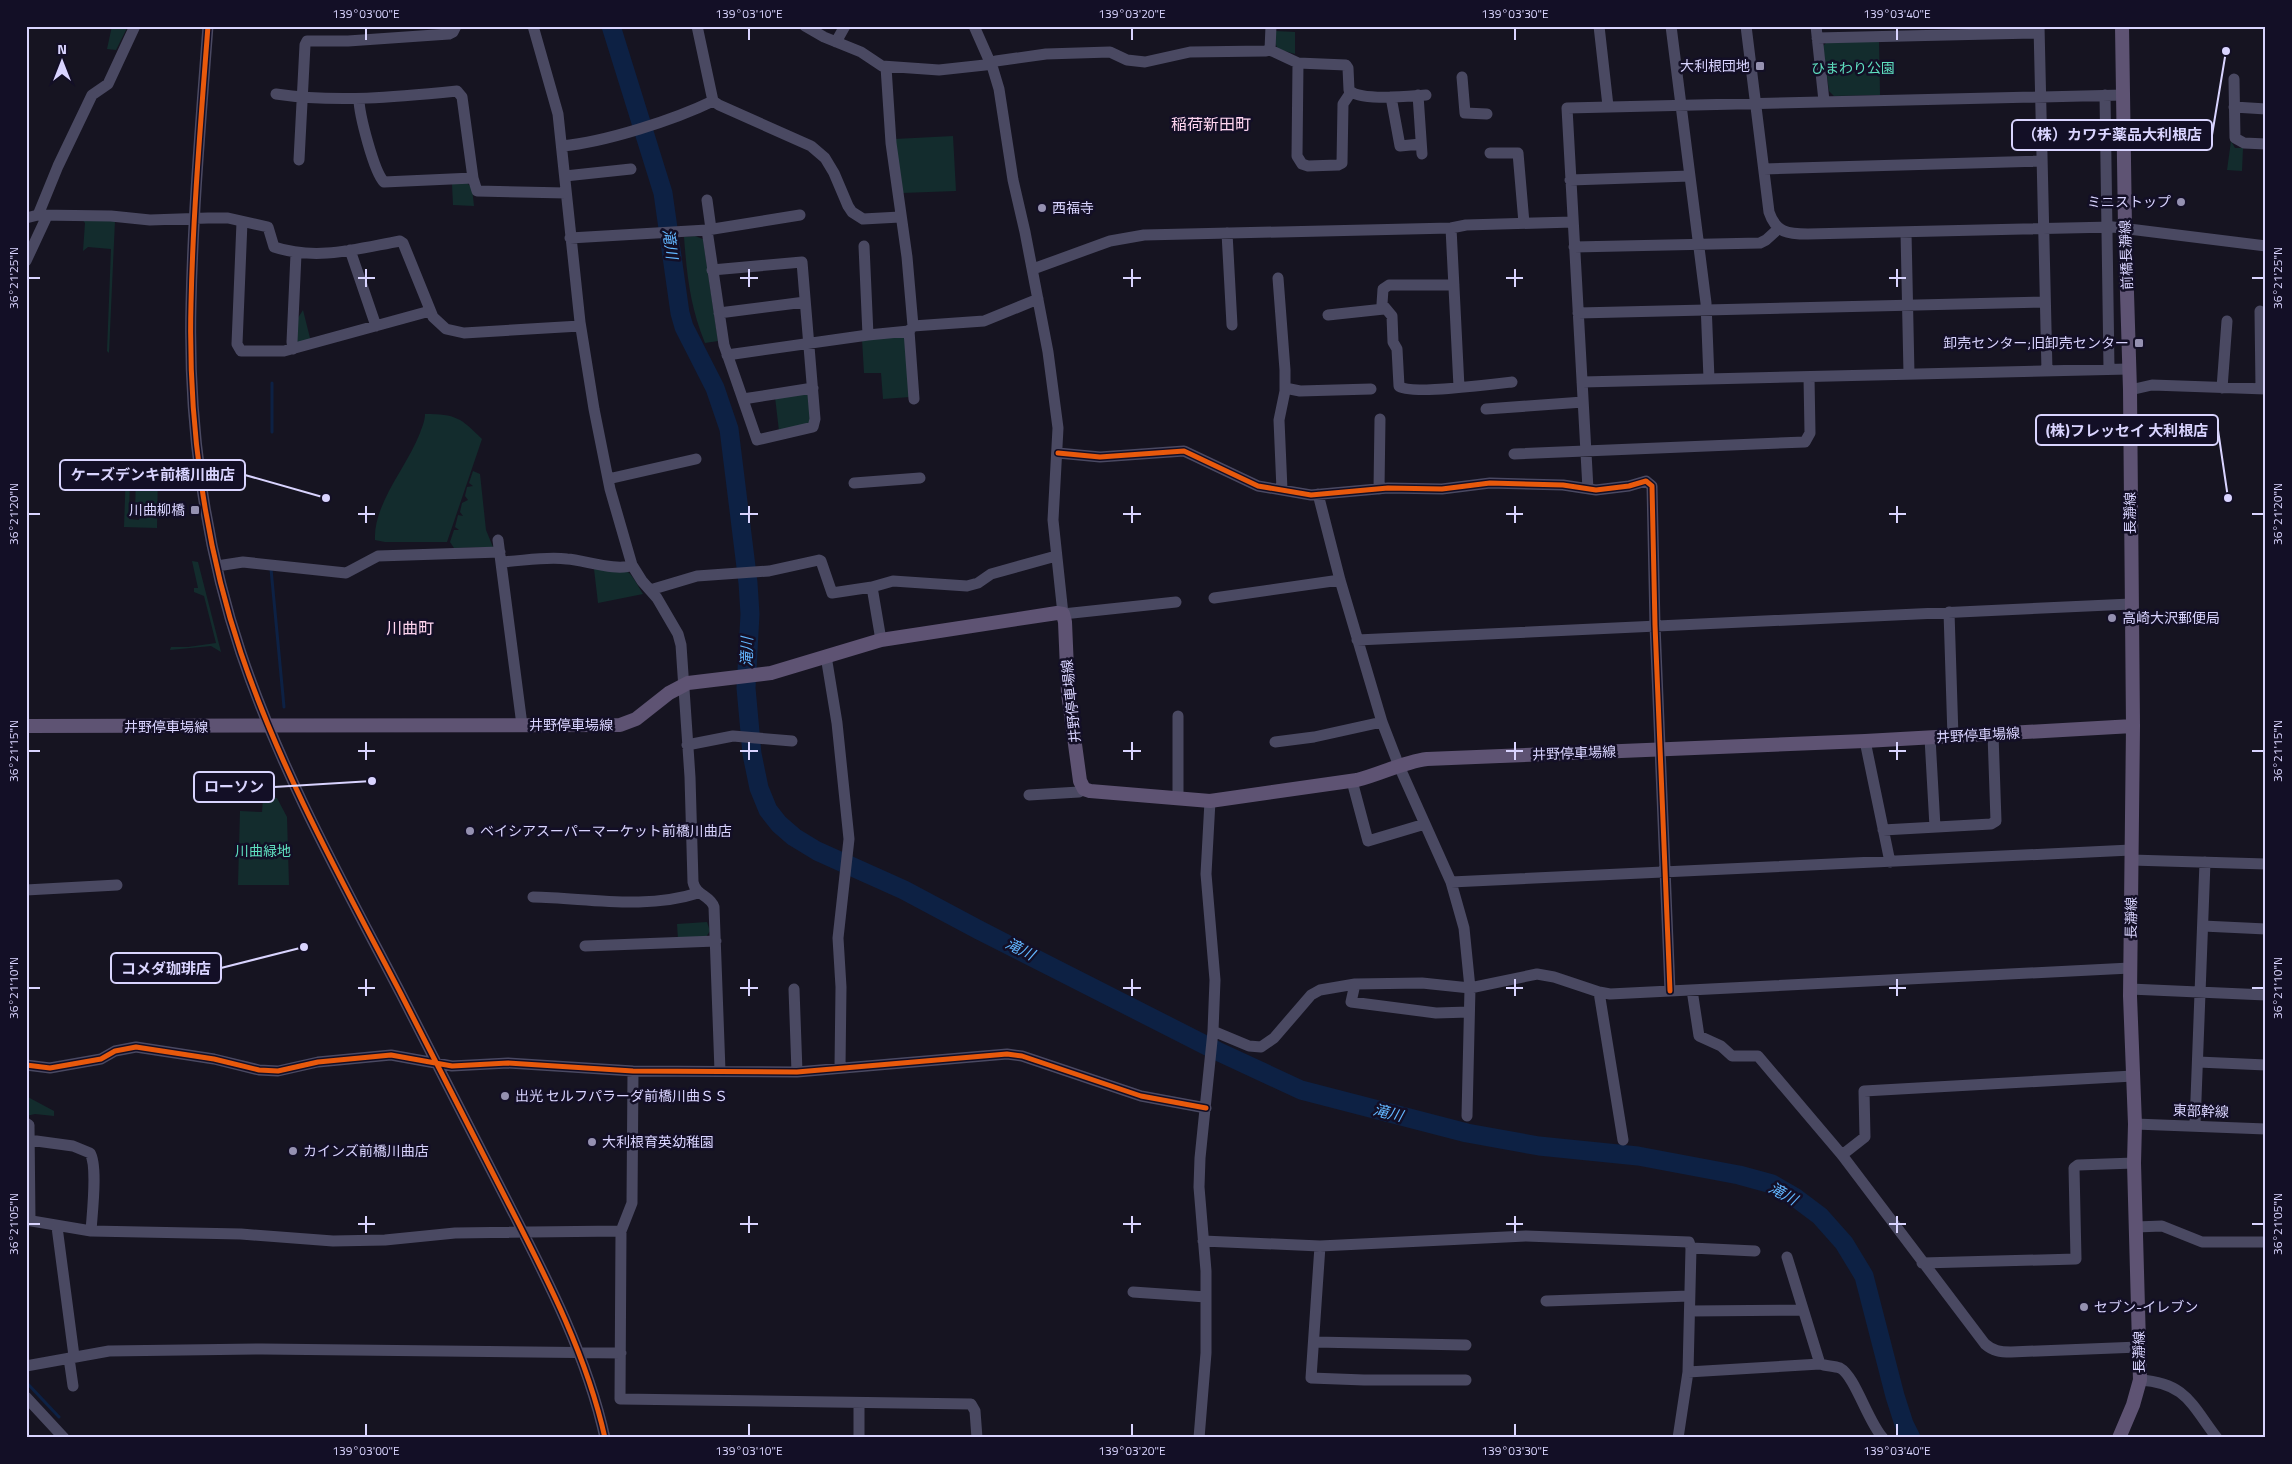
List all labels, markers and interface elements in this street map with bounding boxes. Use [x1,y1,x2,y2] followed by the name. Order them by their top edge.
[332,4,400,23] text: 139°03'00"E
[715,4,783,23] text: 139°03'10"E
[1098,4,1166,23] text: 139°03'20"E
[1481,4,1549,23] text: 139°03'30"E
[1863,4,1931,23] text: 139°03'40"E
[38,38,88,88] north arrow
[57,38,67,59] text: N
[1680,55,1750,76] place label: 大利根団地
[1811,57,1895,78] park label: ひまわり公園
[1754,60,1766,72] marker: 大利根団地
[1171,112,1251,136] district label: 稲荷新田町
[2012,120,2212,150] callout: （株）カワチ薬品大利根店
[2022,123,2202,146] text: （株）カワチ薬品大利根店
[2087,191,2171,212] place label: ミニストップ
[2175,196,2187,208] marker: ミニストップ
[1052,197,1094,218] place label: 西福寺
[1036,202,1048,214] marker: 西福寺
[2114,220,2137,290] street label: 前橋長瀞線
[657,227,684,262] water label: 滝川
[4,247,23,309] text: 36°21'25"N
[2268,247,2287,309] text: 36°21'25"N
[1944,332,2129,353] place label: 卸売センター;旧卸売センター
[2133,337,2145,349] marker: 卸売センター;旧卸売センター
[2036,415,2218,445] callout: (株)フレッセイ 大利根店
[2046,419,2208,442] text: (株)フレッセイ 大利根店
[60,460,245,490] callout: ケーズデンキ前橋川曲店
[71,463,235,486] text: ケーズデンキ前橋川曲店
[4,483,23,545] text: 36°21'20"N
[2268,483,2287,545] text: 36°21'20"N
[2119,492,2140,534] street label: 長瀞線
[129,499,185,520] place label: 川曲柳橋
[189,504,201,516] marker: 川曲柳橋
[2122,607,2220,628] place label: 高崎大沢郵便局
[2106,612,2118,624] marker: 高崎大沢郵便局
[386,616,434,640] district label: 川曲町
[735,635,758,667] water label: 滝川
[1056,658,1085,744] street label: 井野停車場線
[529,714,613,735] street label: 井野停車場線
[124,716,208,737] street label: 井野停車場線
[4,720,23,782] text: 36°21'15"N
[2268,720,2287,782] text: 36°21'15"N
[1935,722,2020,747] street label: 井野停車場線
[1532,741,1616,764] street label: 井野停車場線
[194,772,274,802] callout: ローソン
[204,775,264,798] text: ローソン
[480,820,732,841] place label: ベイシアスーパーマーケット前橋川曲店
[464,825,476,837] marker: ベイシアスーパーマーケット前橋川曲店
[235,840,291,861] park label: 川曲緑地
[2120,897,2141,939] street label: 長瀞線
[1002,931,1041,967] water label: 滝川
[111,953,221,983] callout: コメダ珈琲店
[4,957,23,1019] text: 36°21'10"N
[121,957,211,980] text: コメダ珈琲店
[2268,957,2287,1019] text: 36°21'10"N
[515,1085,728,1106] place label: 出光 セルフパラーダ前橋川曲ＳＳ
[499,1090,511,1102] marker: 出光 セルフパラーダ前橋川曲ＳＳ
[1371,1098,1407,1128] water label: 滝川
[2173,1099,2229,1122] street label: 東部幹線
[602,1131,714,1152] place label: 大利根育英幼稚園
[586,1136,598,1148] marker: 大利根育英幼稚園
[303,1140,429,1161] place label: カインズ前橋川曲店
[287,1145,299,1157] marker: カインズ前橋川曲店
[1765,1176,1804,1212] water label: 滝川
[4,1193,23,1255] text: 36°21'05"N
[2268,1193,2287,1255] text: 36°21'05"N
[2094,1296,2198,1317] place label: セブン-イレブン
[2078,1301,2090,1313] marker: セブン-イレブン
[2128,1331,2149,1373] street label: 長瀞線
[332,1441,400,1460] text: 139°03'00"E
[715,1441,783,1460] text: 139°03'10"E
[1098,1441,1166,1460] text: 139°03'20"E
[1481,1441,1549,1460] text: 139°03'30"E
[1863,1441,1931,1460] text: 139°03'40"E

